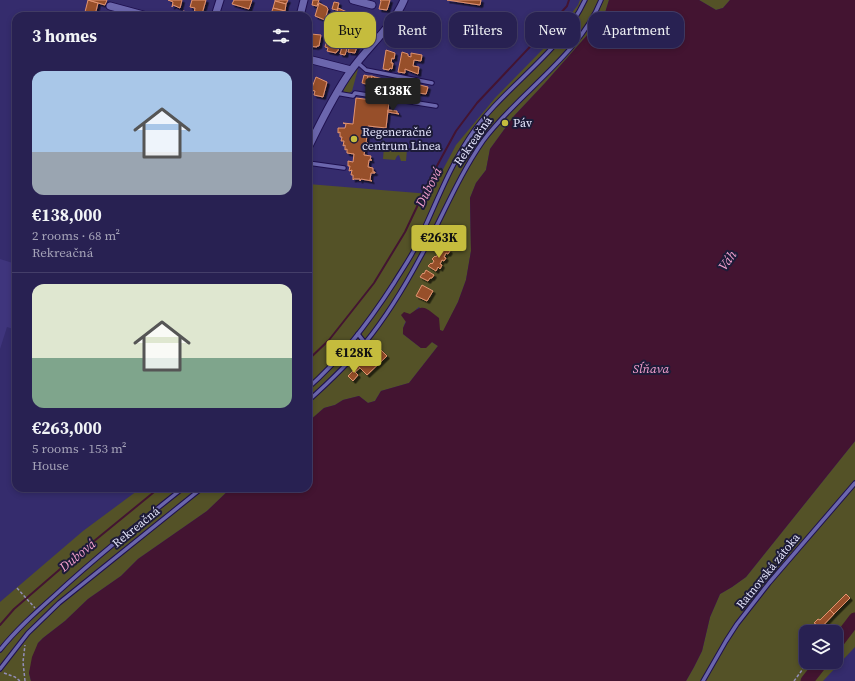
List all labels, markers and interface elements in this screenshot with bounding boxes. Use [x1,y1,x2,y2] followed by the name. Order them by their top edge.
[324,12,376,48] chip: Buy
[384,12,441,48] chip: Rent
[449,12,517,48] chip: Filters
[525,12,580,48] chip: New
[588,12,684,48] chip: Apartment
[32,24,97,48] text: 3 homes
[270,25,292,47] icon: filters
[365,78,421,112] pin: €138K
[374,82,412,99] text: €138K
[126,97,198,169] icon: home
[450,113,496,169] street label: Rekreačná
[513,115,532,131] place label: Páv
[500,118,510,128] marker: Páv
[362,124,442,154] place label: Regeneračné centrum Linea
[349,134,359,144] marker: Regeneračné centrum Linea
[411,164,446,211] water label: Dubová
[32,203,102,227] text: €138,000
[411,225,467,259] pin: €263K
[32,227,120,244] text: 2 rooms · 68 m²
[420,229,458,246] text: €263K
[32,244,93,261] text: Rekreačná
[714,247,740,274] water label: Váh
[126,310,198,382] icon: home
[326,340,382,374] pin: €128K
[335,344,373,361] text: €128K
[633,360,670,377] water label: Sĺňava
[32,416,102,440] text: €263,000
[32,440,127,457] text: 5 rooms · 153 m²
[32,457,69,474] text: House
[109,502,164,551] street label: Rekreačná
[733,529,804,612] street label: Ratnovská zátoka
[55,535,99,576] water label: Dubová
[799,625,843,669] map controls
[799,625,843,669] button: layers

